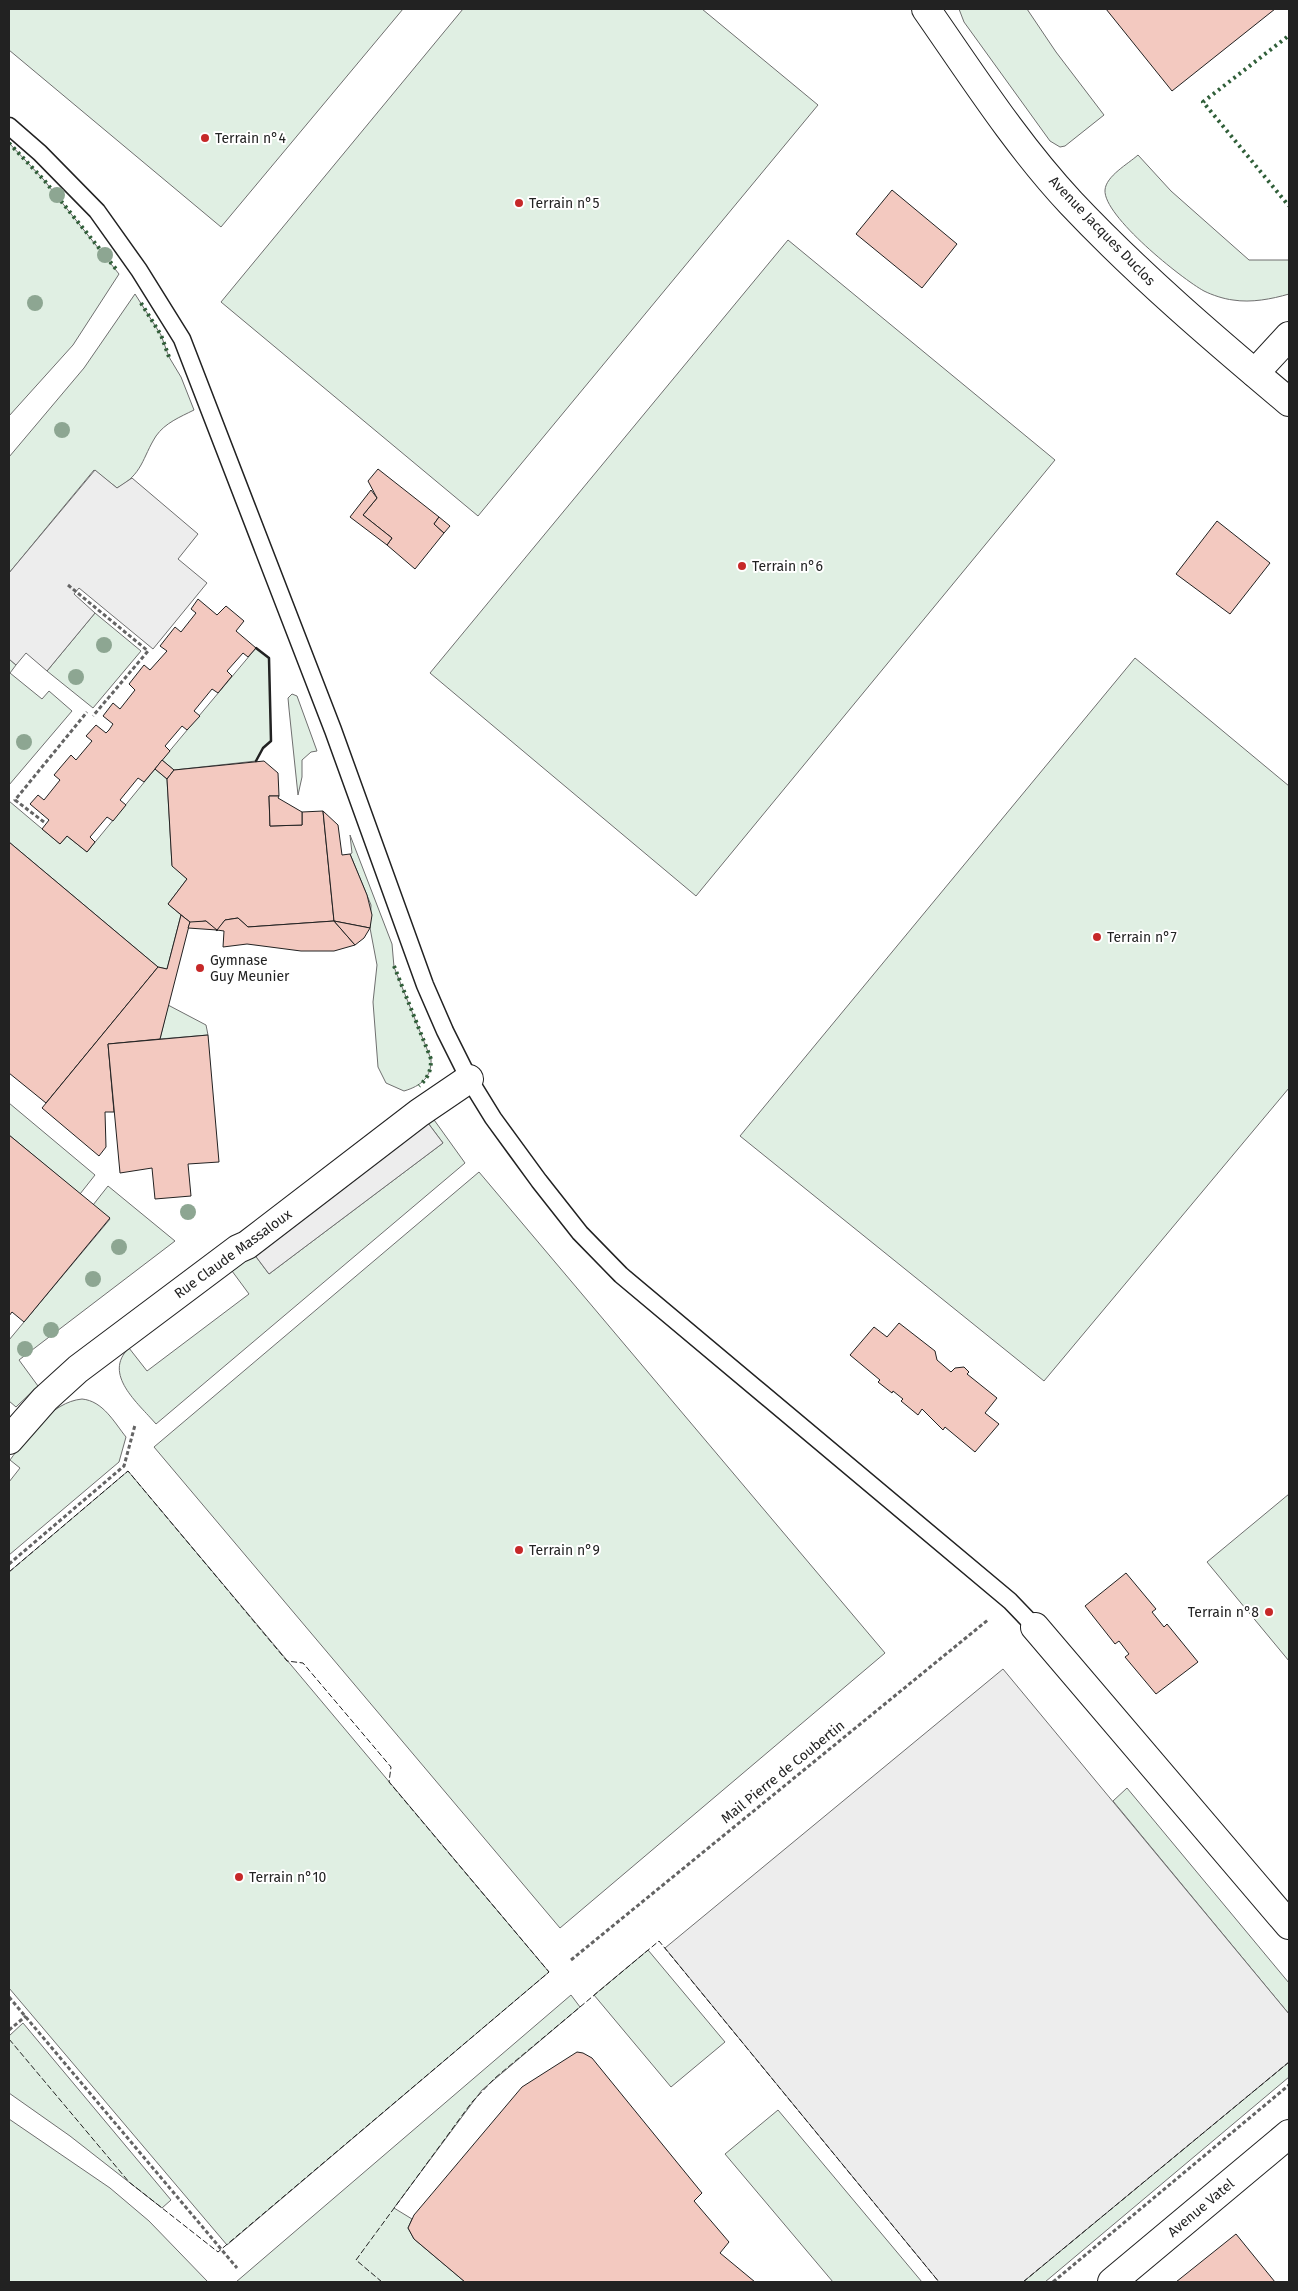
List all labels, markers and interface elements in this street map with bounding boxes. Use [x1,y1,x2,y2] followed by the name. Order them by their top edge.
[215,130,286,147] place label: Terrain n°4
[199,132,211,144] marker: Terrain n°4
[1045,173,1159,290] street label: Avenue Jacques Duclos
[529,195,599,212] place label: Terrain n°5
[513,197,525,209] marker: Terrain n°5
[752,558,823,575] place label: Terrain n°6
[736,560,748,572] marker: Terrain n°6
[1107,929,1177,946] place label: Terrain n°7
[1091,931,1103,943] marker: Terrain n°7
[210,952,290,985] place label: Gymnase Guy Meunier
[194,962,206,974] marker: Gymnase Guy Meunier
[171,1206,295,1302] street label: Rue Claude Massaloux
[529,1542,600,1559] place label: Terrain n°9
[513,1544,525,1556] marker: Terrain n°9
[1188,1604,1259,1621] place label: Terrain n°8
[1263,1606,1275,1618] marker: Terrain n°8
[718,1717,848,1827] street label: Mail Pierre de Coubertin
[249,1869,326,1886] place label: Terrain n°10
[233,1871,245,1883] marker: Terrain n°10
[1164,2175,1238,2241] street label: Avenue Vatel

